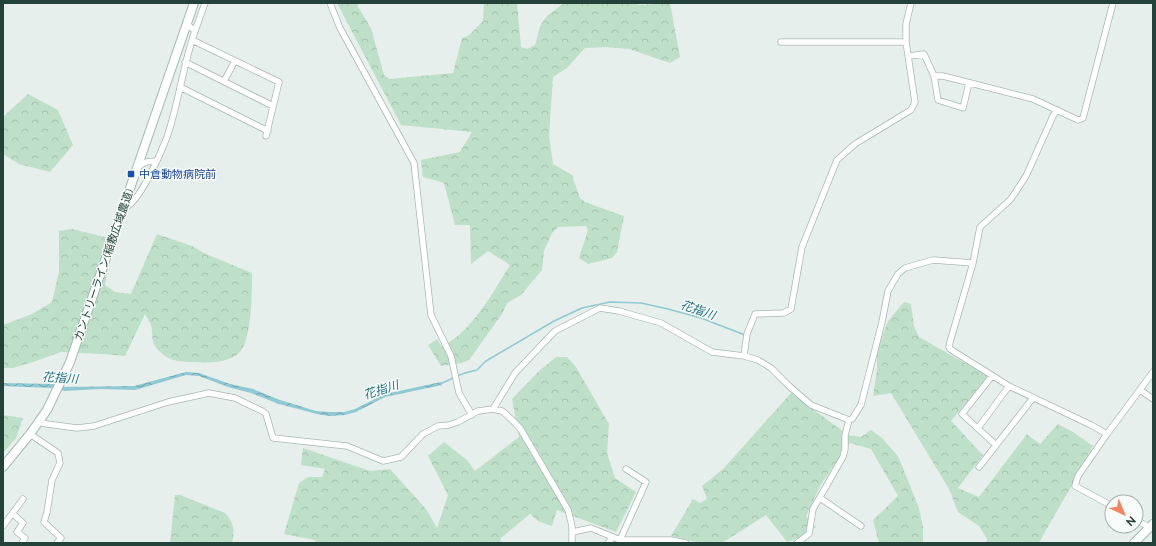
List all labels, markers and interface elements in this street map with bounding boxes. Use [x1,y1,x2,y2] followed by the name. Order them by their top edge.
[139,168,216,181] place label: 中倉動物病院前
[126,169,136,179] marker: 中倉動物病院前
[72,187,136,343] street label: カントリーライン(稲敷広域農道)
[679,298,719,323] water label: 花指川
[42,370,80,386] water label: 花指川
[362,377,402,402] water label: 花指川
[1104,494,1144,534] north arrow
[1123,513,1138,528] text: N

